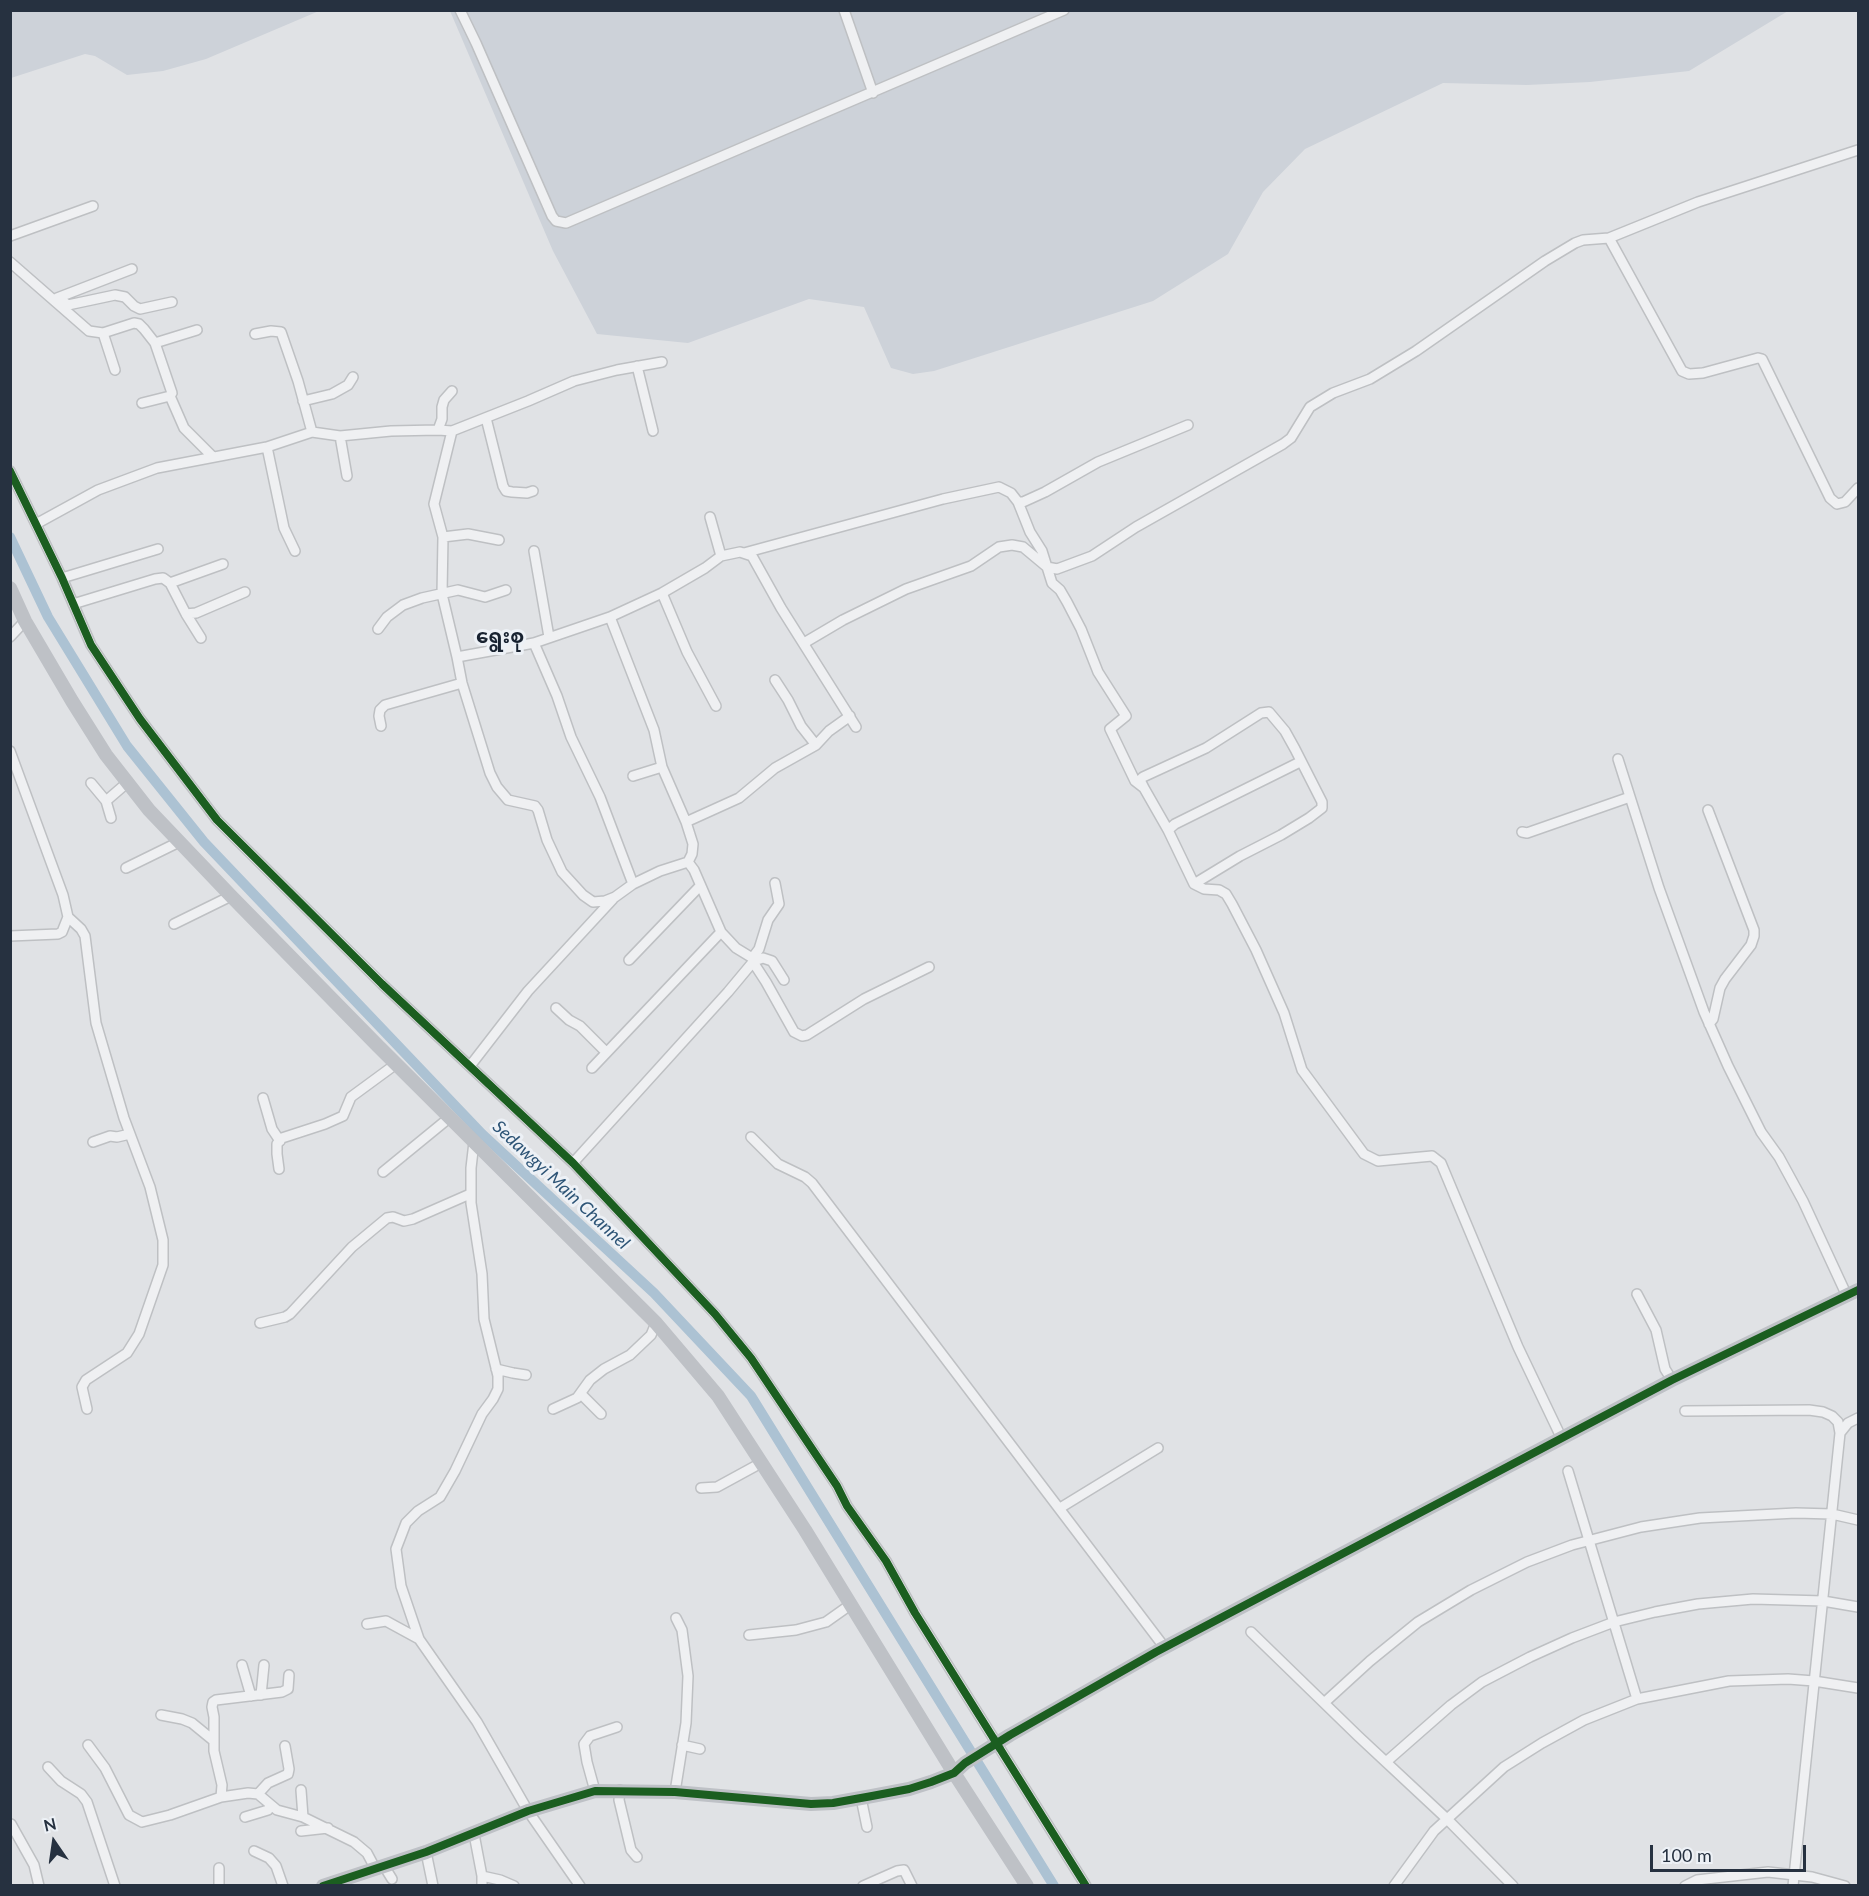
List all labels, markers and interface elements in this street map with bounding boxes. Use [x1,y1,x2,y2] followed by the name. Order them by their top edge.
[476,625,524,649] district label: ရွေးစု
[488,1116,634,1254] water label: Sedawgyi Main Channel
[24,1812,84,1872] north arrow
[42,1813,58,1835] text: N
[1653,1833,1809,1871] scale bar
[1661,1844,1712,1866] text: 100 m

